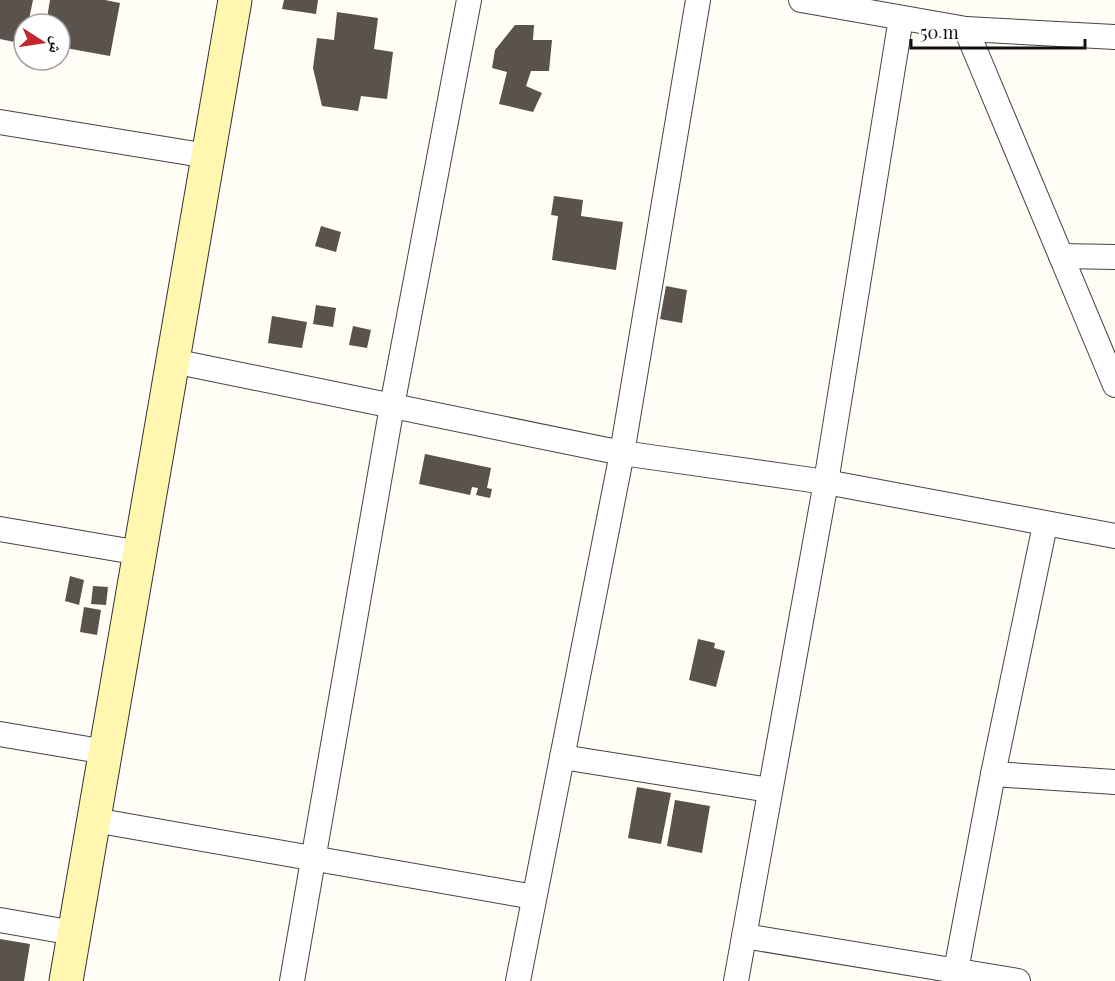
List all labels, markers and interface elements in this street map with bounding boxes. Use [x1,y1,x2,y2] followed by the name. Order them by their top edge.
[12,12,72,72] north arrow
[911,12,1085,50] scale bar
[920,20,959,44] text: 50 m
[45,35,69,56] text: ش

